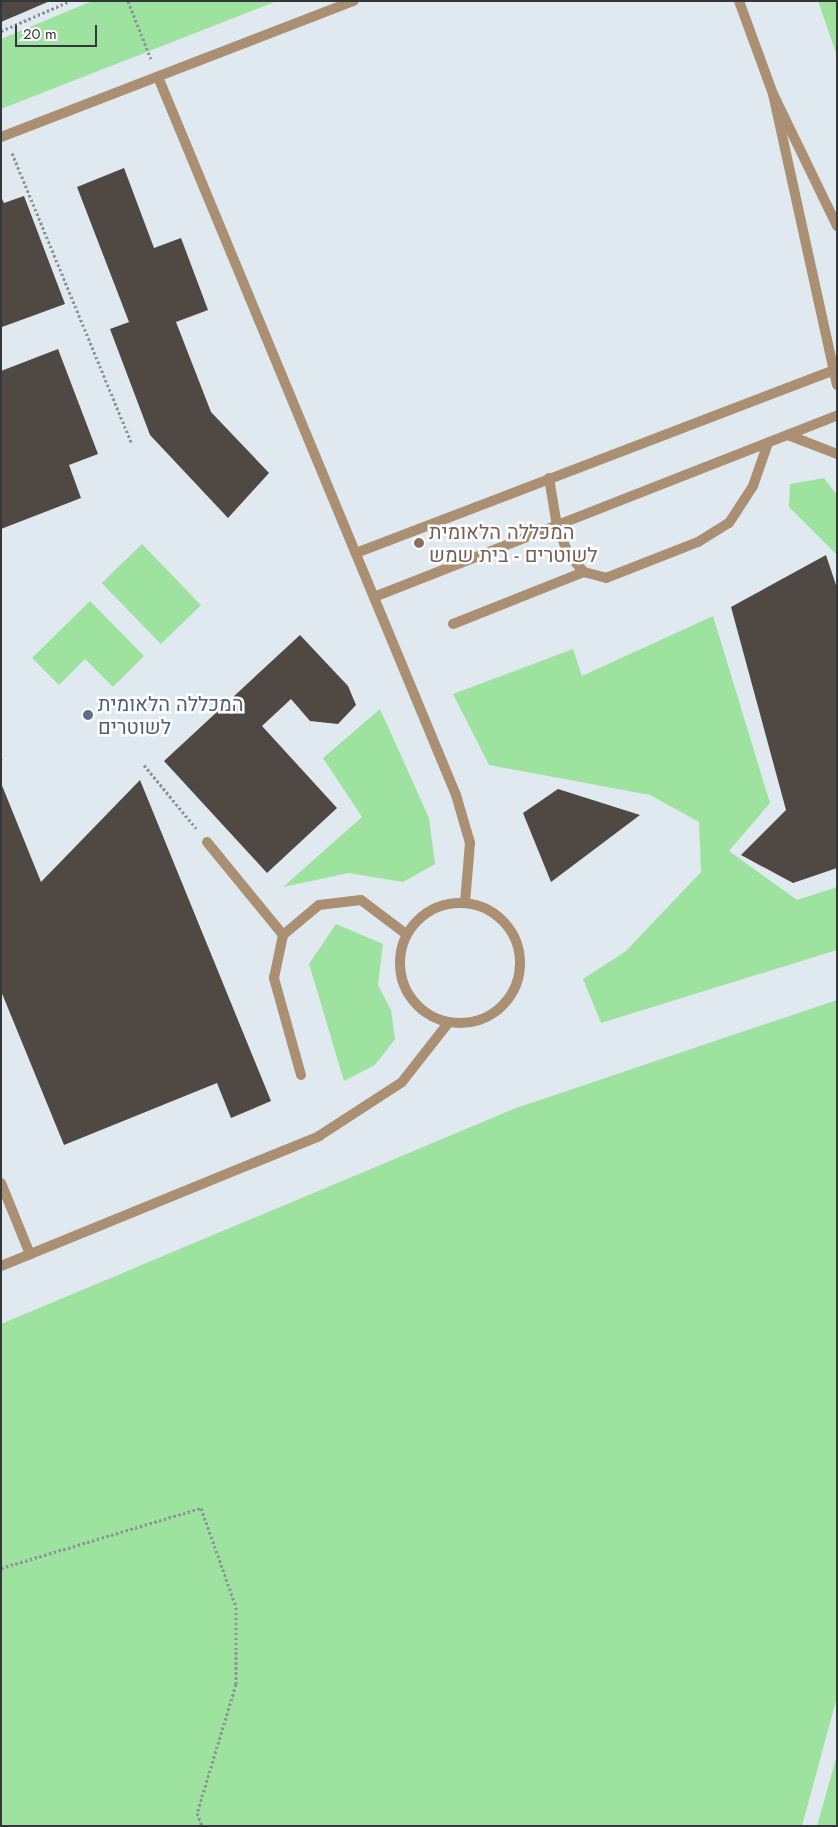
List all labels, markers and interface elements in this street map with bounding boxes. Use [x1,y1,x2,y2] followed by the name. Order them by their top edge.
[18,15,100,47] scale bar
[23,23,57,45] text: 20 m
[429,520,598,567] place label: המכללה הלאומית לשוטרים - בית שמש
[413,537,425,549] marker: המכללה הלאומית לשוטרים - בית שמש
[98,692,243,739] place label: המכללה הלאומית לשוטרים
[82,709,94,721] marker: המכללה הלאומית לשוטרים

